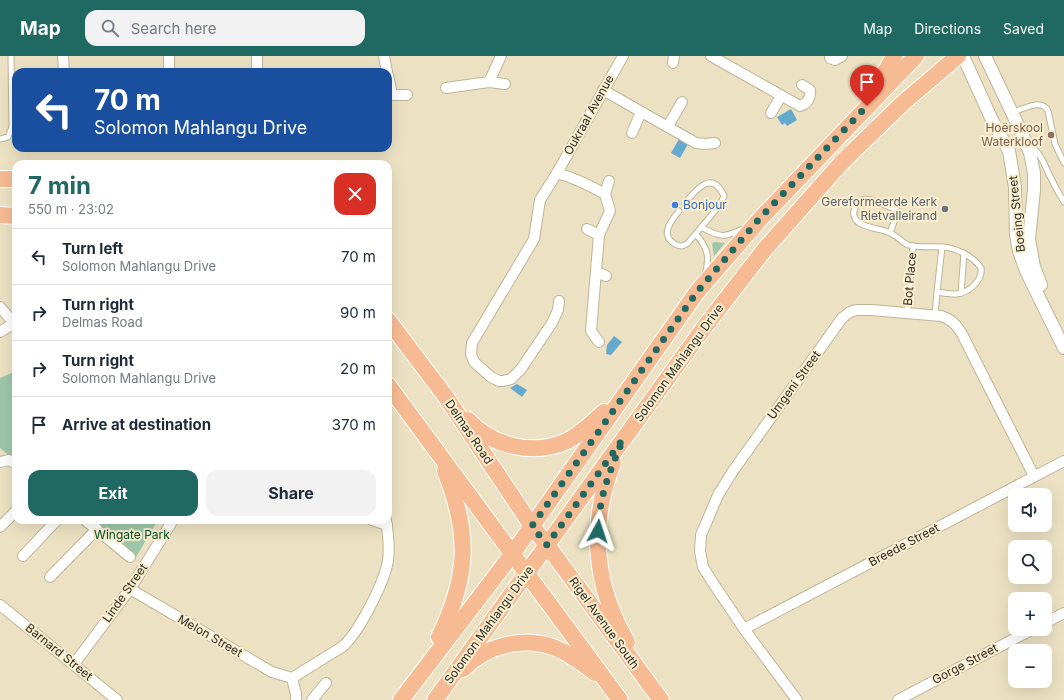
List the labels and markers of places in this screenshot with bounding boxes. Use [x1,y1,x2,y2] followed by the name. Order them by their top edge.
[850,65,884,106] pin
[981,120,1044,149] place label: Hoërskool Waterkloof
[1046,130,1056,140] marker: Hoërskool Waterkloof
[821,194,937,223] place label: Gereformeerde Kerk Rietvalleirand
[683,197,727,212] place label: Bonjour
[670,200,680,210] marker: Bonjour
[940,204,950,214] marker: Gereformeerde Kerk Rietvalleirand

